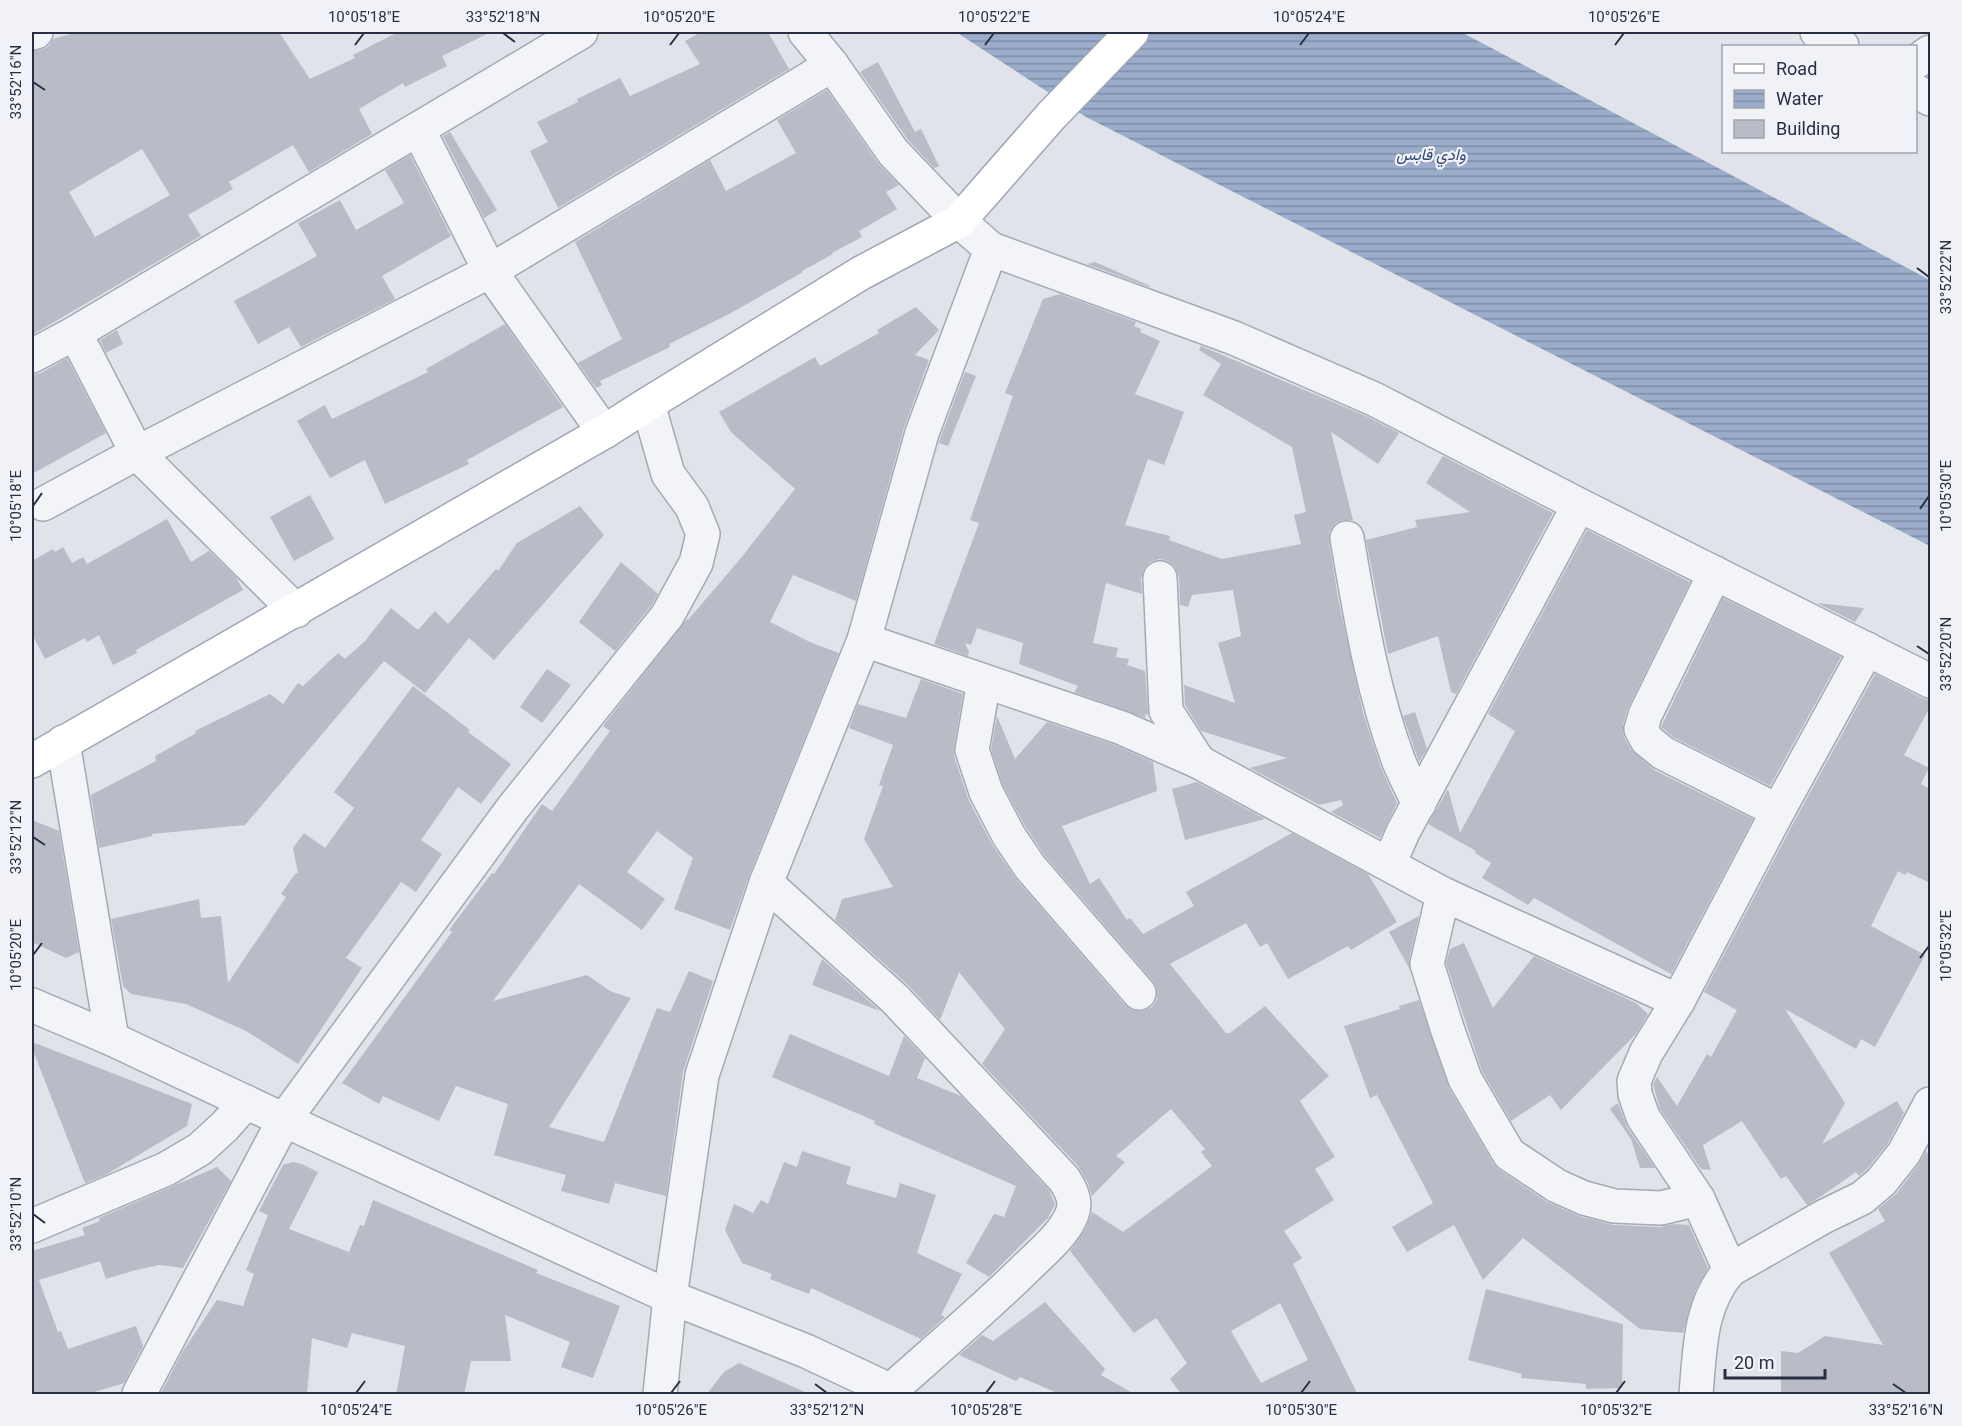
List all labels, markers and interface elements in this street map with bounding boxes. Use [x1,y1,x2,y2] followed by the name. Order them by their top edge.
[328,8,401,26] text: 10°05'18"E
[466,8,540,26] text: 33°52'18"N
[643,8,716,26] text: 10°05'20"E
[958,8,1031,26] text: 10°05'22"E
[1273,8,1346,26] text: 10°05'24"E
[1588,8,1661,26] text: 10°05'26"E
[7,45,25,119] text: 33°52'16"N
[1722,45,1917,153] legend
[1776,58,1817,79] text: Road
[1776,88,1823,109] text: Water
[1776,118,1840,139] text: Building
[1396,145,1466,168] water label: وادي قابس
[1937,240,1955,314] text: 33°52'22"N
[1937,459,1955,532] text: 10°05'30"E
[7,469,25,542] text: 10°05'18"E
[1937,617,1955,691] text: 33°52'20"N
[7,800,25,874] text: 33°52'12"N
[1937,909,1955,982] text: 10°05'32"E
[7,918,25,991] text: 10°05'20"E
[7,1177,25,1251] text: 33°52'10"N
[1725,1342,1826,1380] scale bar
[1734,1352,1774,1373] text: 20 m
[320,1401,393,1419] text: 10°05'24"E
[635,1401,708,1419] text: 10°05'26"E
[790,1401,864,1419] text: 33°52'12"N
[950,1401,1023,1419] text: 10°05'28"E
[1265,1401,1338,1419] text: 10°05'30"E
[1580,1401,1653,1419] text: 10°05'32"E
[1869,1401,1943,1419] text: 33°52'16"N

